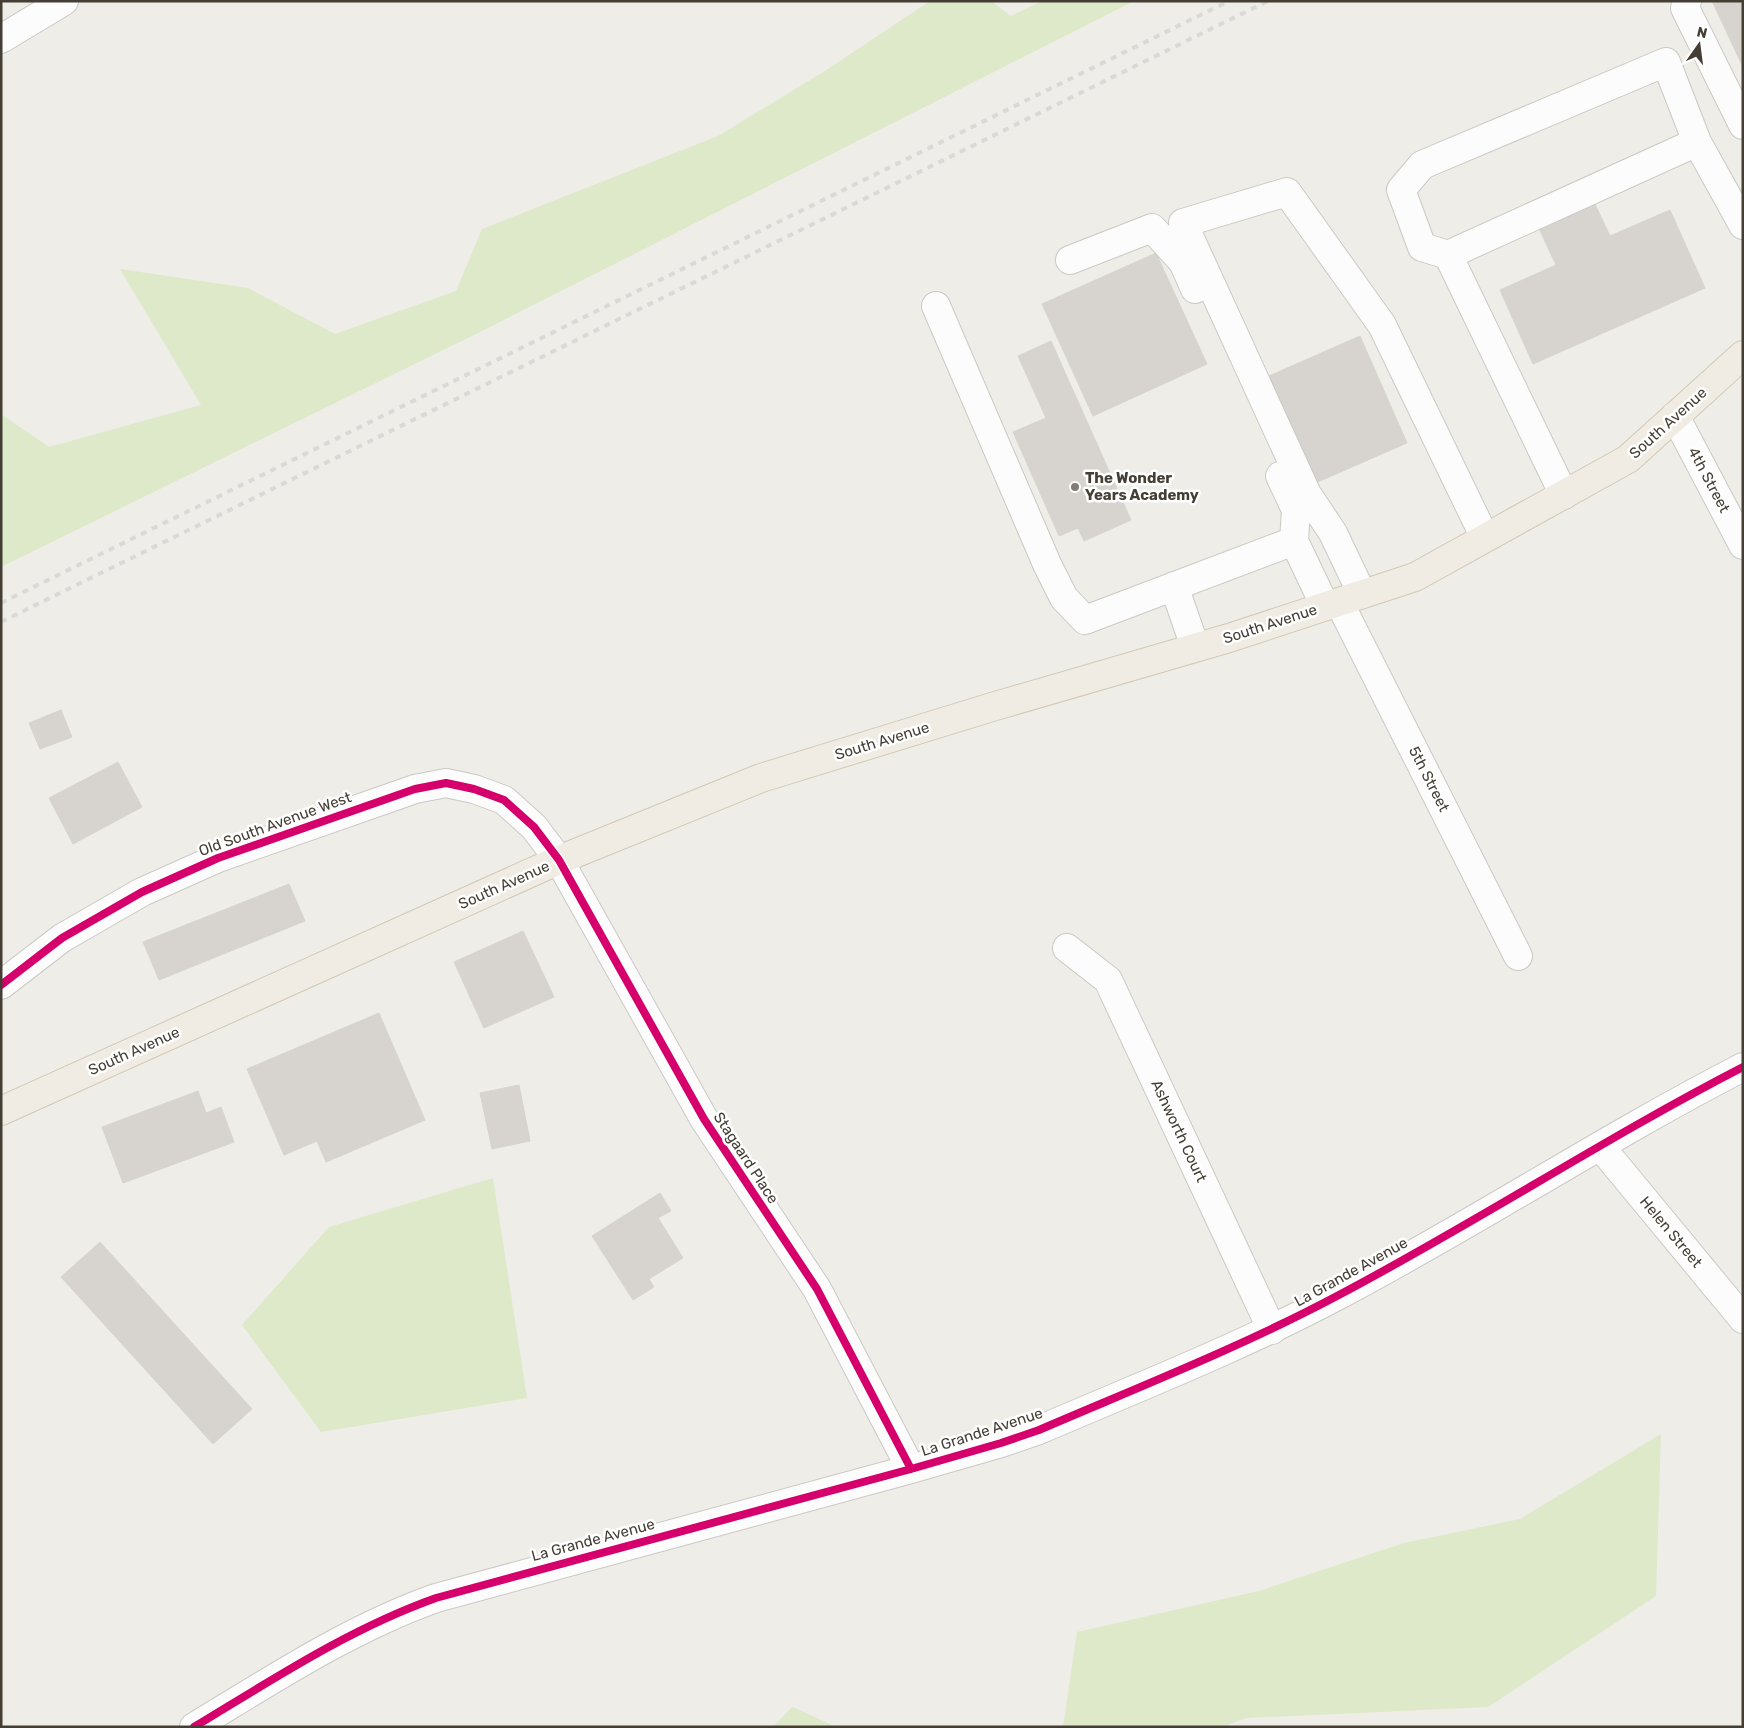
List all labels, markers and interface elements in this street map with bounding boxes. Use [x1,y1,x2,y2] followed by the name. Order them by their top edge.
[1674,20,1724,70] north arrow
[1695,23,1709,42] text: N
[1626,384,1710,462] street label: South Avenue
[1684,444,1734,516] street label: 4th Street
[1085,469,1199,504] place label: The Wonder Years Academy
[1069,481,1081,493] marker: The Wonder Years Academy
[1221,600,1319,648] street label: South Avenue
[833,718,931,764] street label: South Avenue
[1405,743,1453,815] street label: 5th Street
[196,788,354,860] street label: Old South Avenue West
[456,857,552,913] street label: South Avenue
[86,1023,182,1079] street label: South Avenue
[1147,1077,1211,1185] street label: Ashworth Court
[710,1109,782,1207] street label: Stagaard Place
[1636,1193,1706,1271] street label: Helen Street
[1291,1233,1411,1311] street label: La Grande Avenue
[919,1404,1045,1460] street label: La Grande Avenue
[529,1515,657,1565] street label: La Grande Avenue

